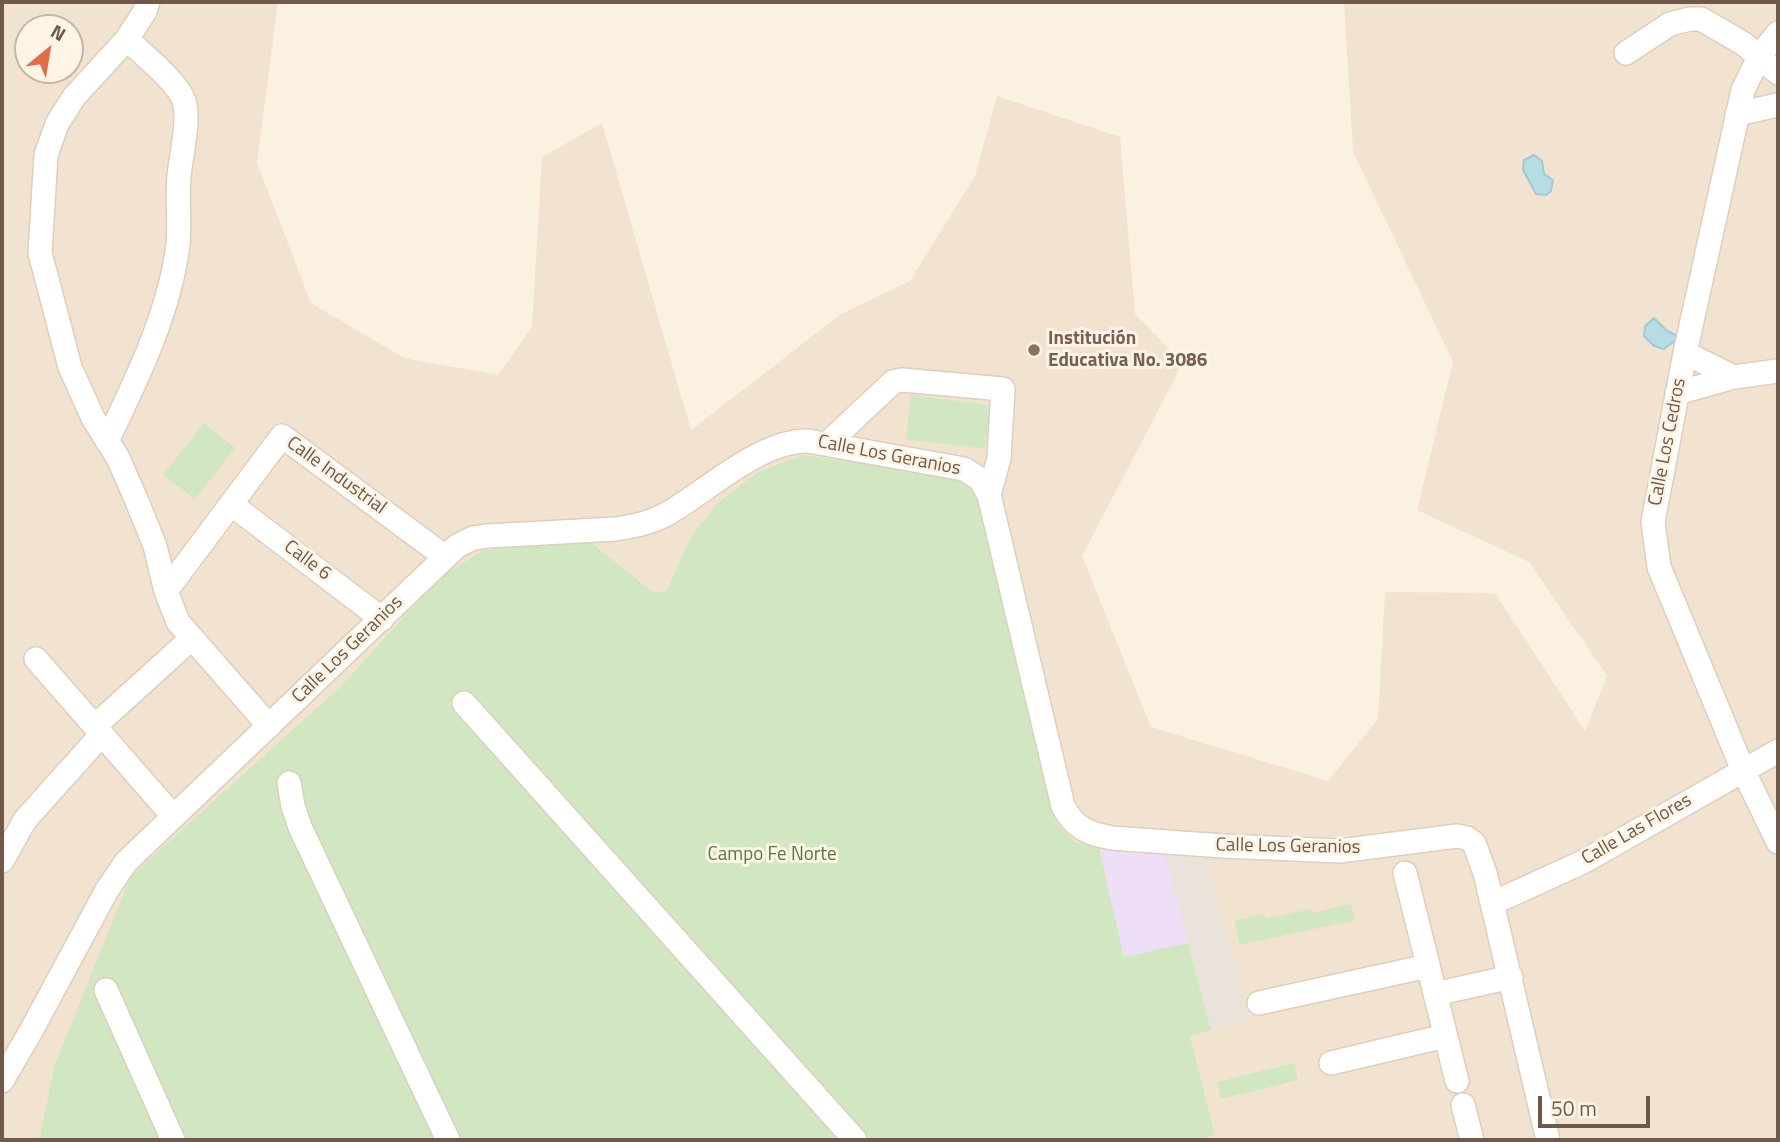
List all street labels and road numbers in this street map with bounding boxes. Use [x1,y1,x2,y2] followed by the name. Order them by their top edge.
[1644,376,1692,508] street label: Calle Los Cedros
[816,431,962,481] street label: Calle Los Geranios
[282,432,390,520] street label: Calle Industrial
[279,536,335,586] street label: Calle 6
[288,591,408,709] street label: Calle Los Geranios
[1578,789,1696,871] street label: Calle Las Flores
[1215,834,1361,860] street label: Calle Los Geranios

